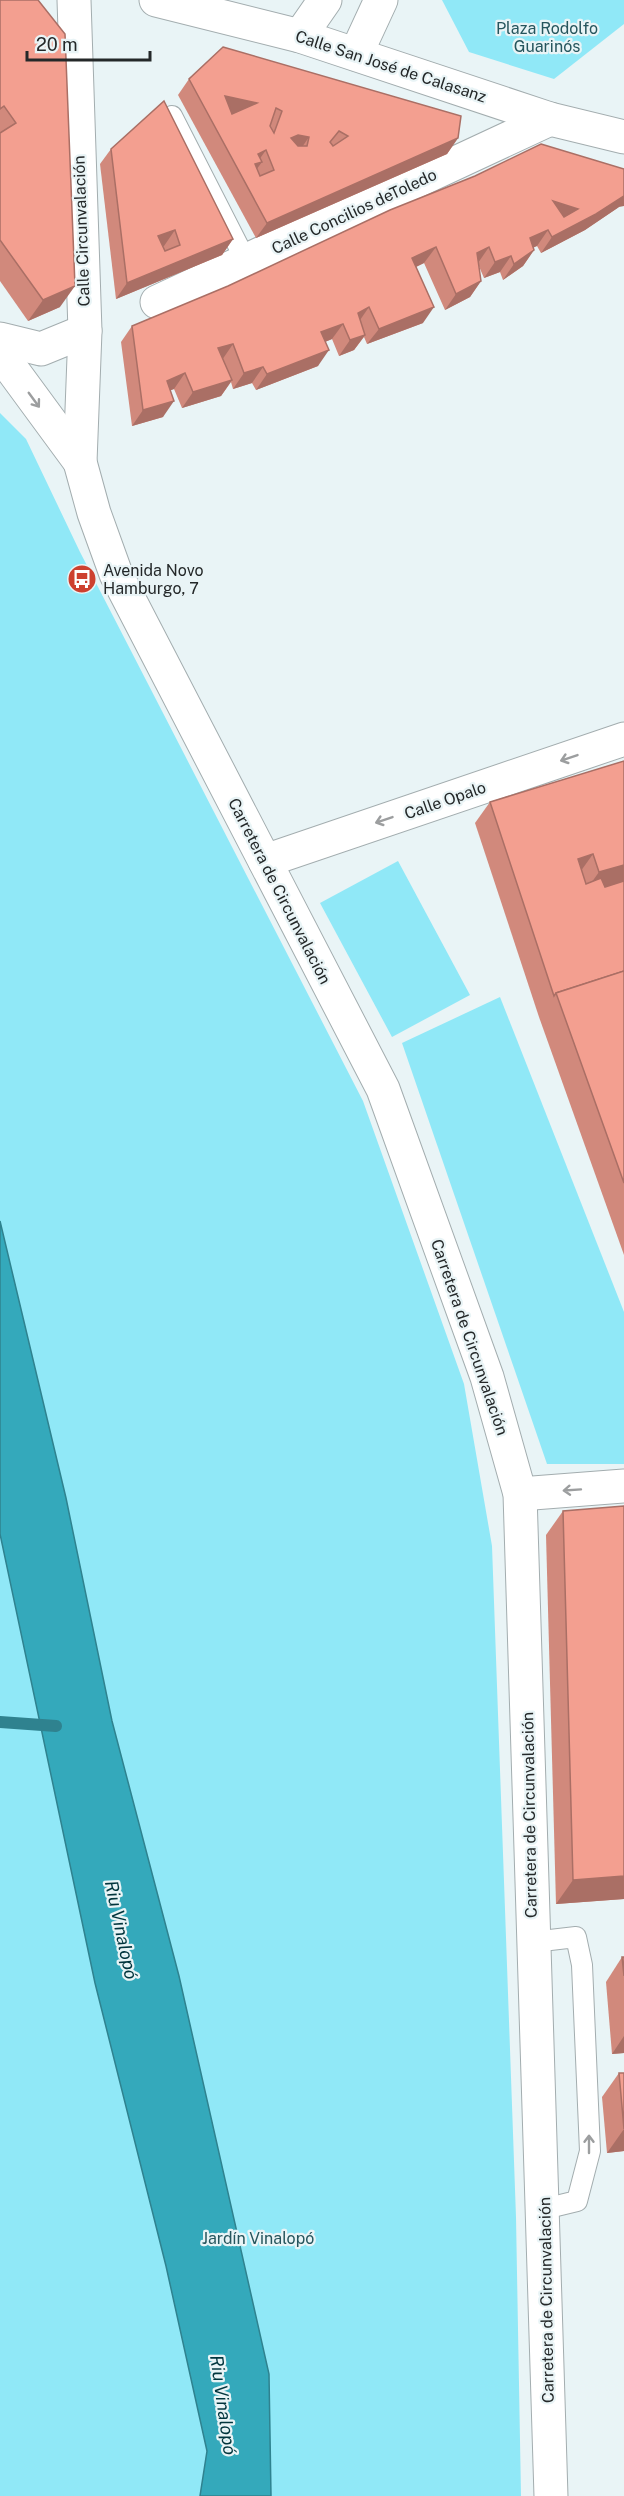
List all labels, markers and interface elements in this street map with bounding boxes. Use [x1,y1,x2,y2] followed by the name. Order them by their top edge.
[496,19,598,56] park label: Plaza Rodolfo Guarinós
[27,24,150,62] scale bar
[293,27,489,106] street label: Calle San José de Calasanz
[36,34,78,55] text: 20 m
[69,155,94,307] street label: Calle Circunvalación
[269,165,440,258] street label: Calle Concilios deToledo
[28,392,41,408] one-way arrow
[103,561,204,598] place label: Avenida Novo Hamburgo, 7
[66,563,98,595] bus stop icon: Avenida Novo Hamburgo, 7
[560,753,579,764] one-way arrow
[402,778,488,823] street label: Calle Opalo
[224,795,335,987] street label: Carretera de Circunvalación
[375,816,394,827] one-way arrow
[427,1237,512,1438] street label: Carretera de Circunvalación
[563,1485,582,1496] one-way arrow
[518,1712,541,1918] street label: Carretera de Circunvalación
[101,1879,142,1981] water label: Riu Vinalopó
[583,2135,595,2155] one-way arrow
[535,2197,558,2403] street label: Carretera de Circunvalación
[202,2229,314,2248] park label: Jardín Vinalopó
[206,2354,241,2456] water label: Riu Vinalopó

